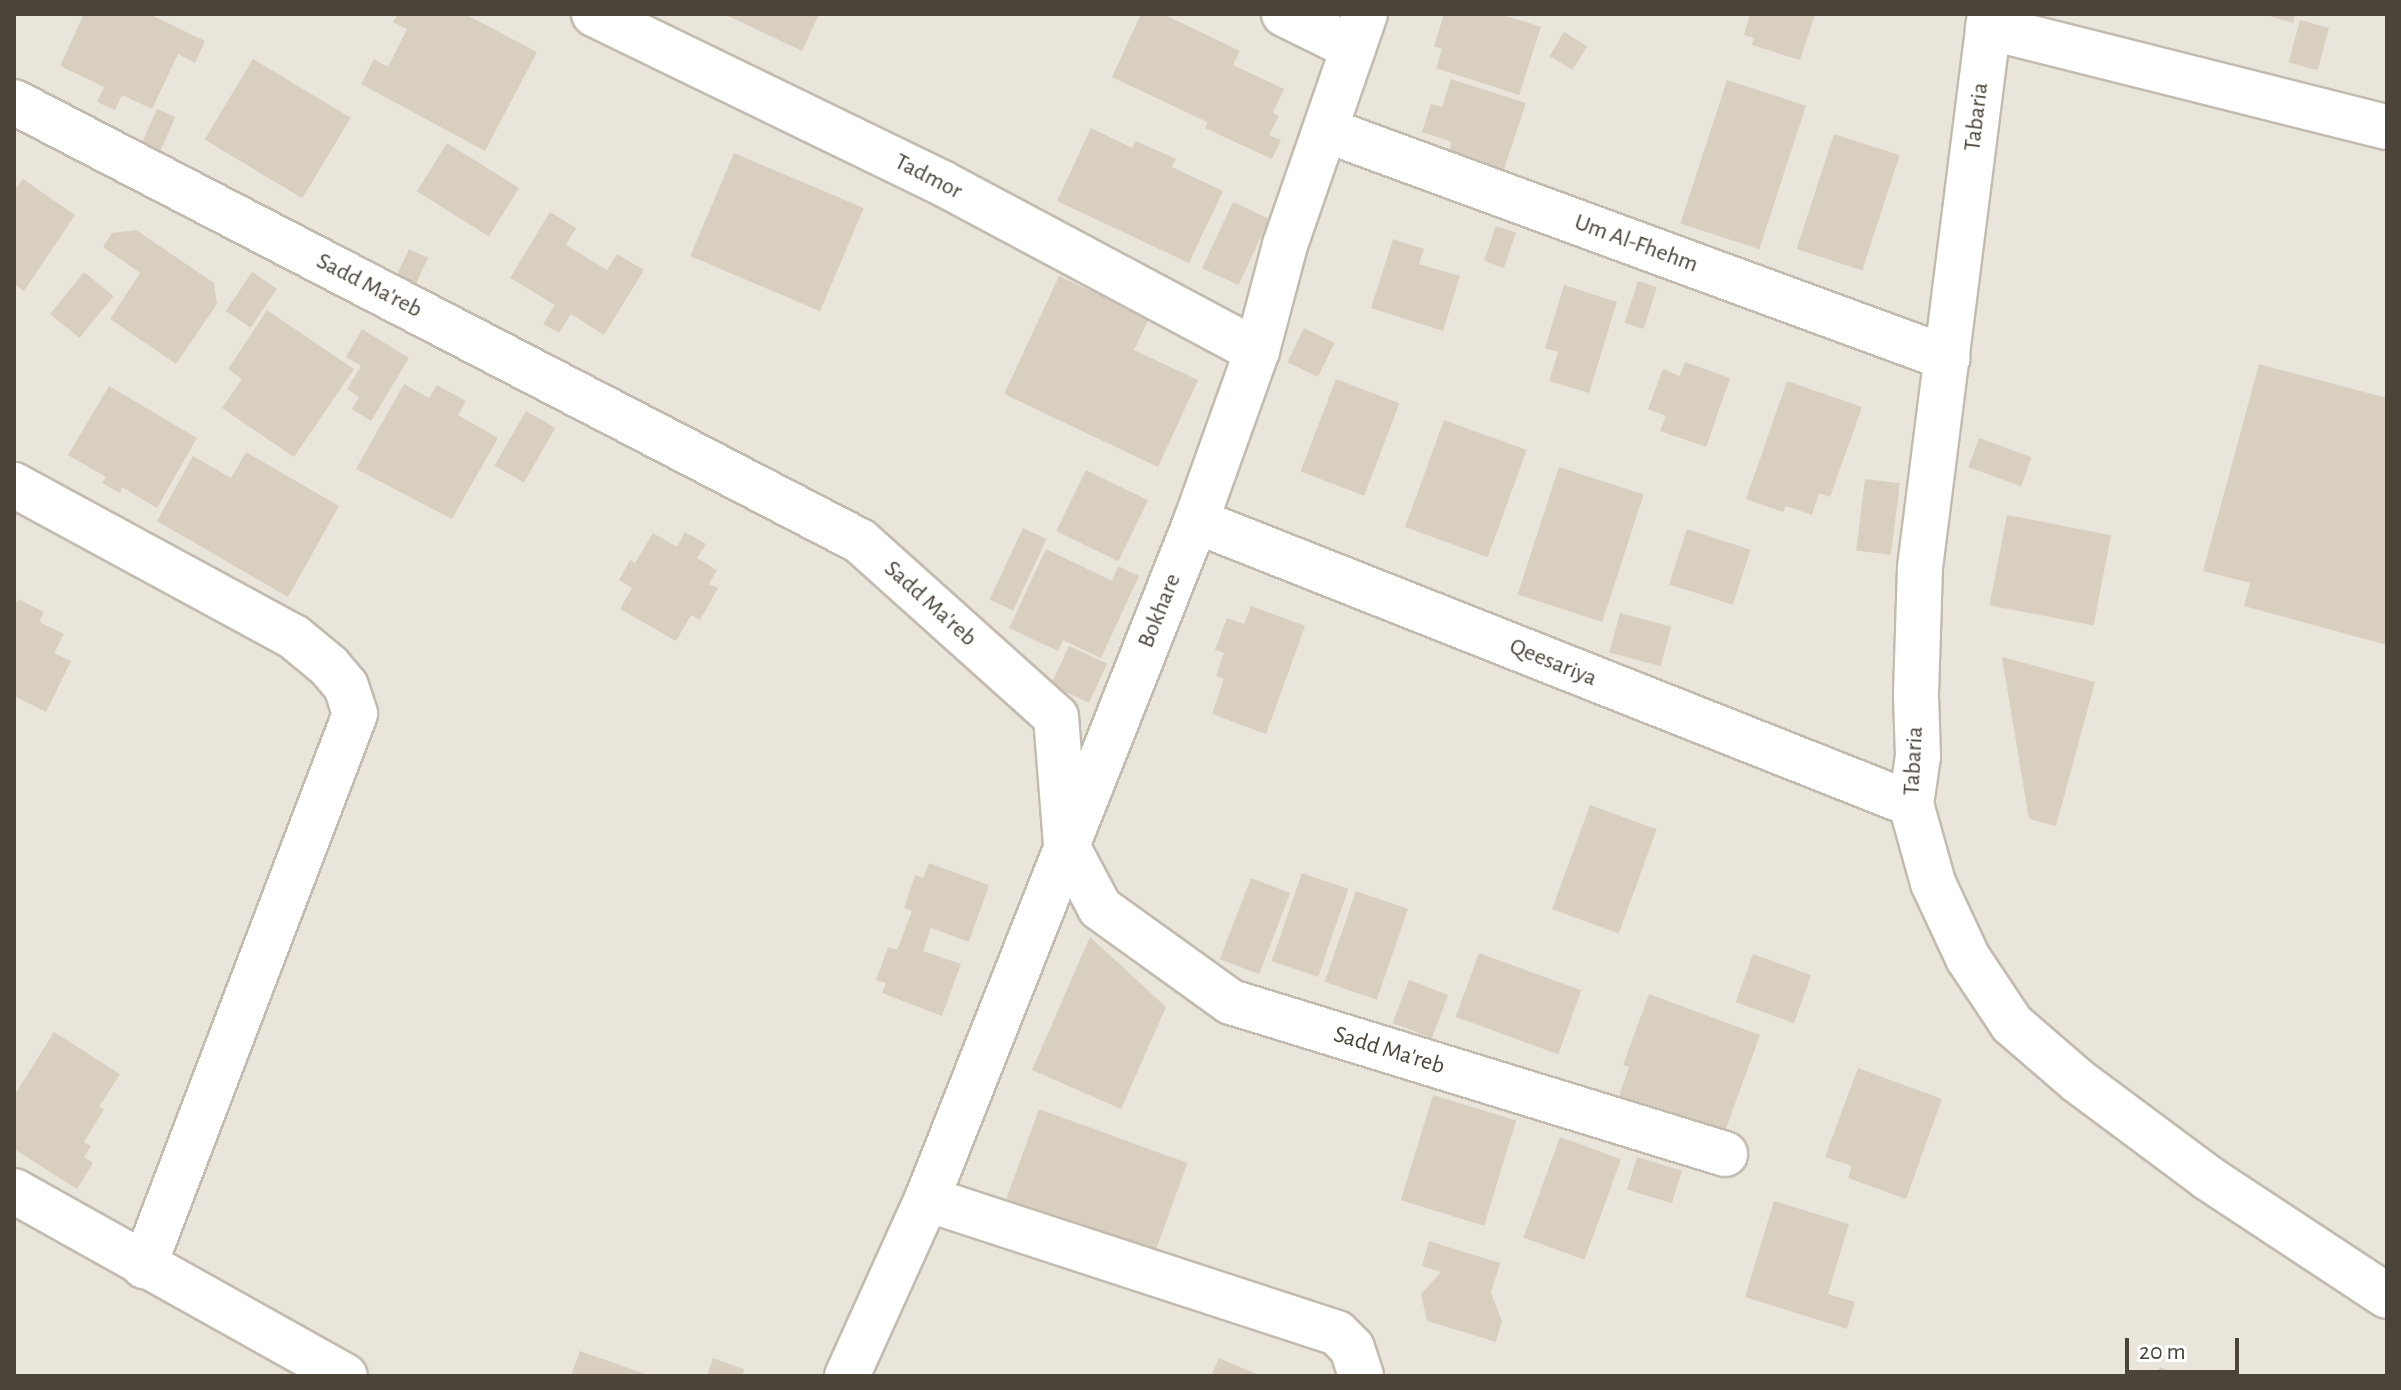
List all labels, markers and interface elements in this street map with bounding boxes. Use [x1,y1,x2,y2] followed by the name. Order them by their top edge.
[1958,81,1996,153] street label: Tabaria
[889,148,967,206] street label: Tadmor
[1570,208,1702,280] street label: Um Al-Fhehm
[311,247,427,325] street label: Sadd Ma'reb
[878,555,982,653] street label: Sadd Ma'reb
[1132,570,1188,652] street label: Bokhare
[1505,632,1601,694] street label: Qeesariya
[1898,726,1930,796] street label: Tabaria
[1330,1020,1448,1082] street label: Sadd Ma'reb
[2129,1322,2243,1372] scale bar
[2139,1340,2186,1364] text: 20 m

